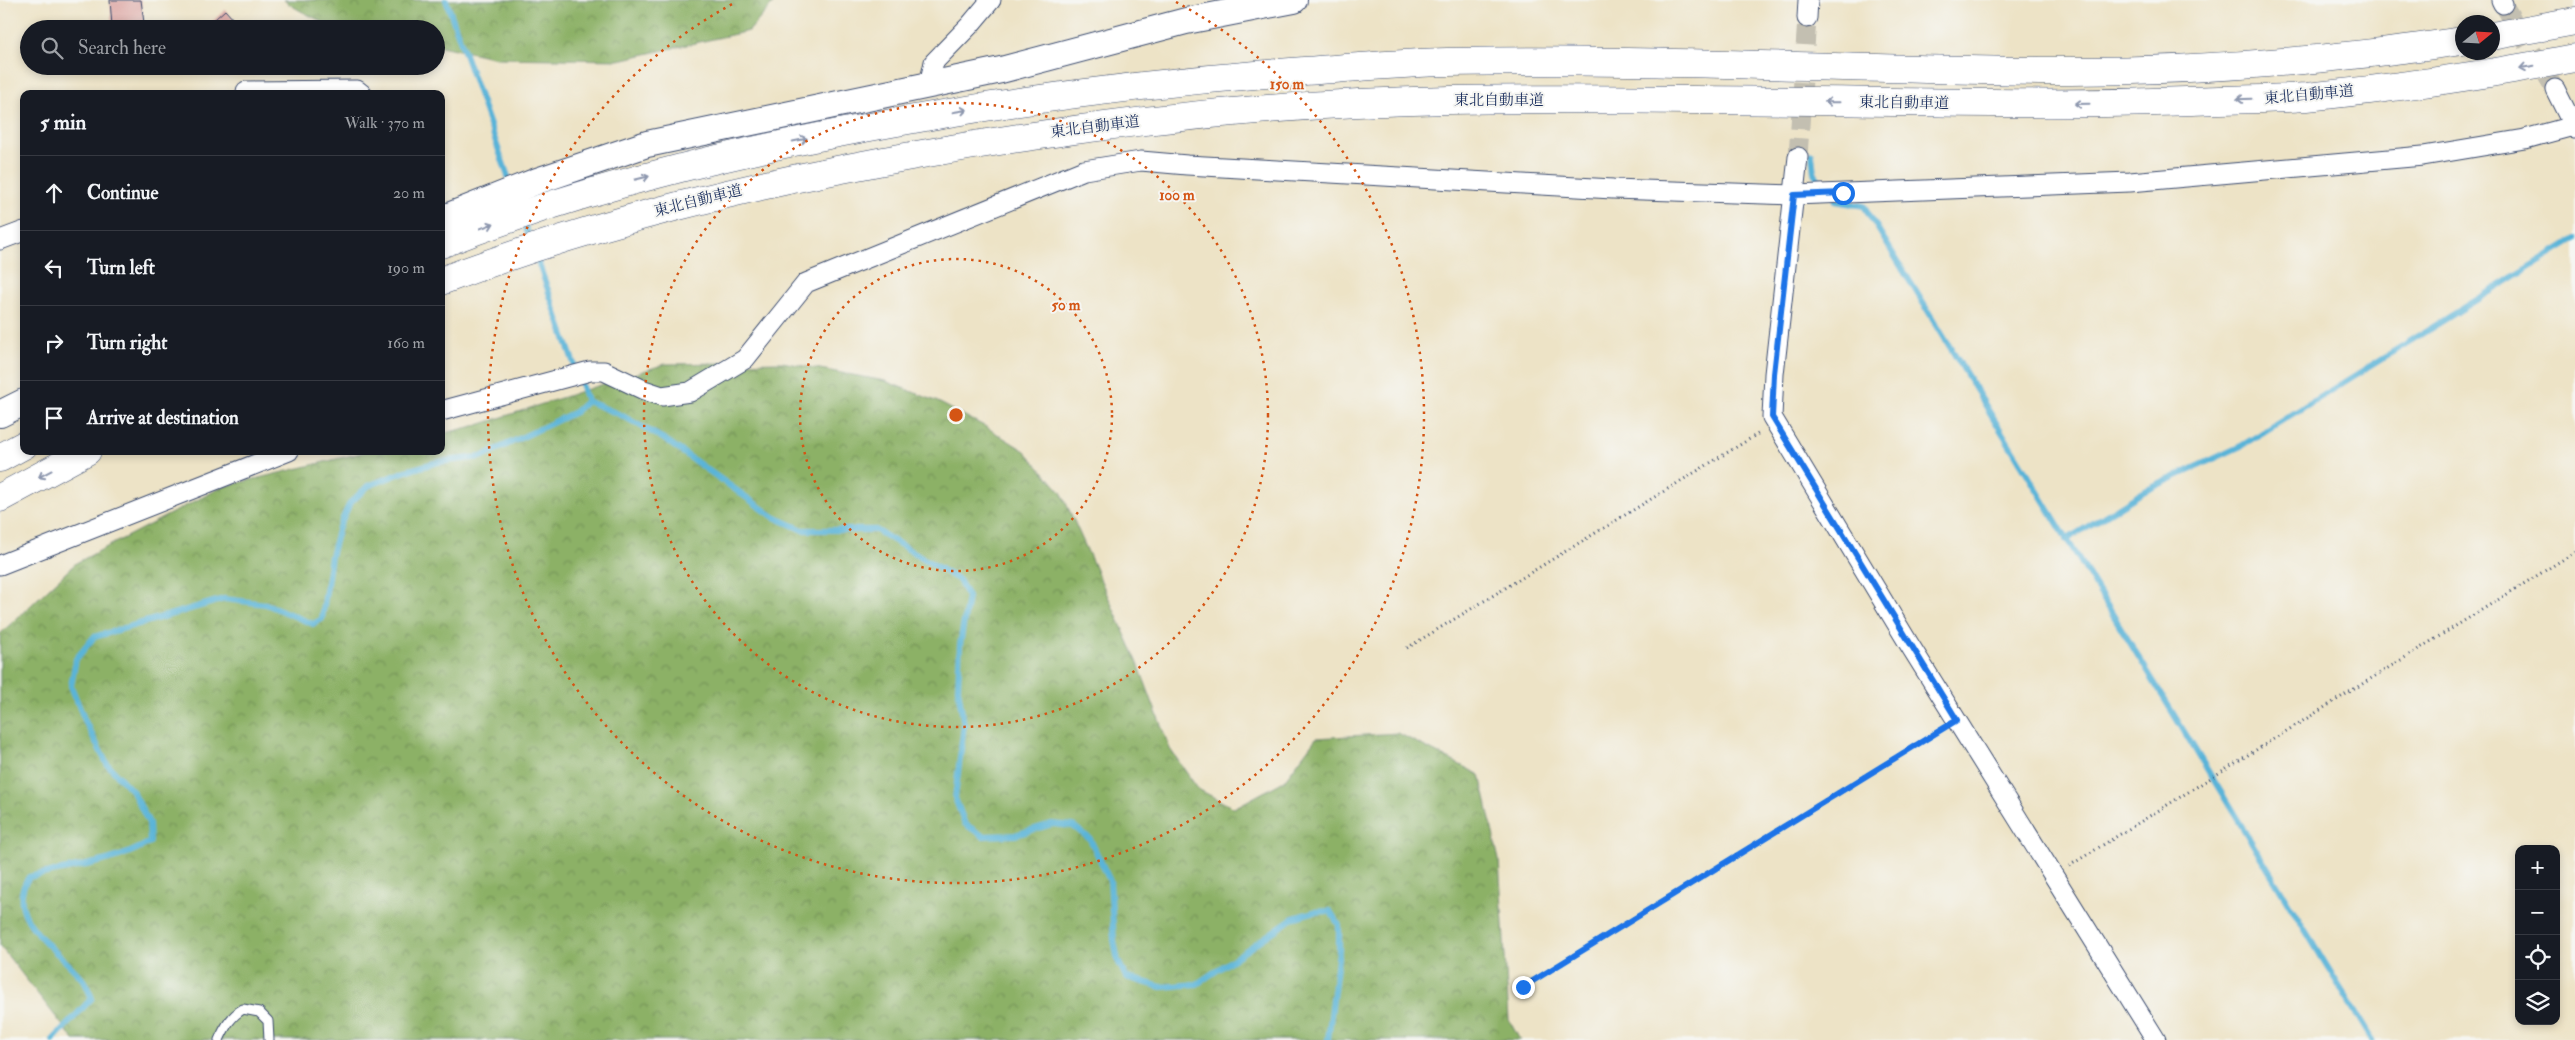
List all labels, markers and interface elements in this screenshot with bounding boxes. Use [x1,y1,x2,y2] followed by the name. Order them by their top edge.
[2455,15,2500,60] north arrow
[20,20,445,75] search box
[38,34,66,62] icon: search
[78,36,166,60] text: Search here
[2520,63,2536,72] one-way arrow
[1270,75,1304,94] text: 150 m
[2263,82,2355,108] street label: 東北自動車道
[1454,91,1544,110] street label: 東北自動車道
[1859,93,1949,113] street label: 東北自動車道
[2237,95,2253,104] one-way arrow
[1824,97,1840,107] one-way arrow
[2074,99,2090,108] one-way arrow
[951,106,967,116] one-way arrow
[40,109,86,136] text: 5 min
[1049,112,1141,142] street label: 東北自動車道
[344,113,425,133] text: Walk · 370 m
[791,135,807,145] one-way arrow
[633,173,649,182] one-way arrow
[40,179,68,207] icon: ahead
[87,181,158,205] text: Continue
[652,181,744,221] street label: 東北自動車道
[1832,182,1855,205] route start
[393,183,425,203] text: 20 m
[1159,186,1195,205] text: 100 m
[478,221,494,230] one-way arrow
[40,254,68,282] icon: left
[87,256,155,280] text: Turn left
[387,258,425,278] text: 190 m
[1052,296,1081,315] text: 50 m
[40,329,68,357] icon: right
[87,331,167,355] text: Turn right
[387,333,425,353] text: 160 m
[40,404,68,432] icon: arrive
[87,406,239,430] text: Arrive at destination
[947,406,965,424] centre of rings
[38,470,52,480] one-way arrow
[2515,845,2560,1025] map controls
[2515,845,2560,890] button: +
[2515,890,2560,935] button: −
[2515,935,2560,980] button: locate
[1512,976,1535,999] route end
[2515,980,2560,1025] button: layers

